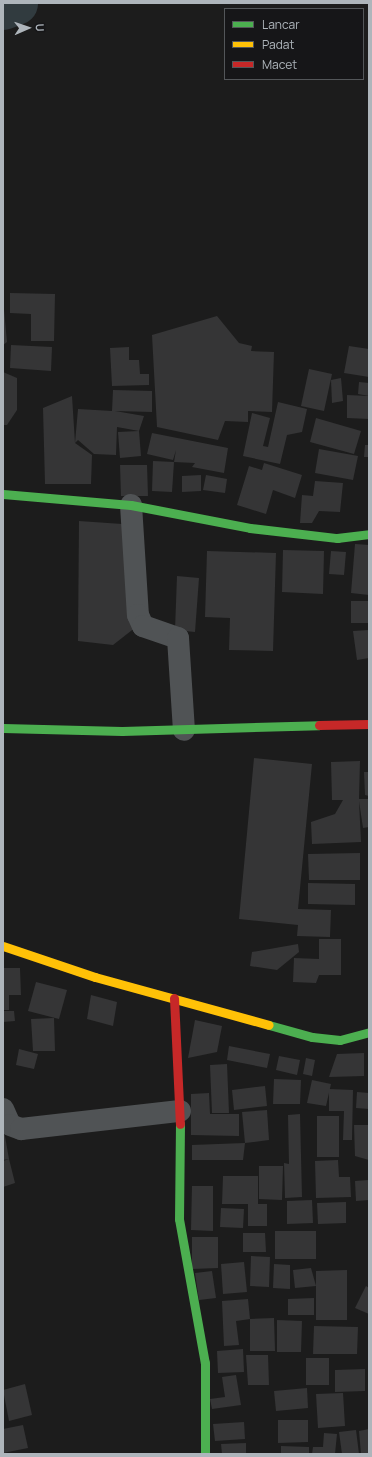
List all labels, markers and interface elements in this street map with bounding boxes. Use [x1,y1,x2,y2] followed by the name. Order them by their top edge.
[8,8,48,48] north arrow
[224,8,364,80] legend
[262,16,299,33] text: Lancar
[33,23,48,32] text: U
[262,36,294,53] text: Padat
[262,56,297,73] text: Macet

